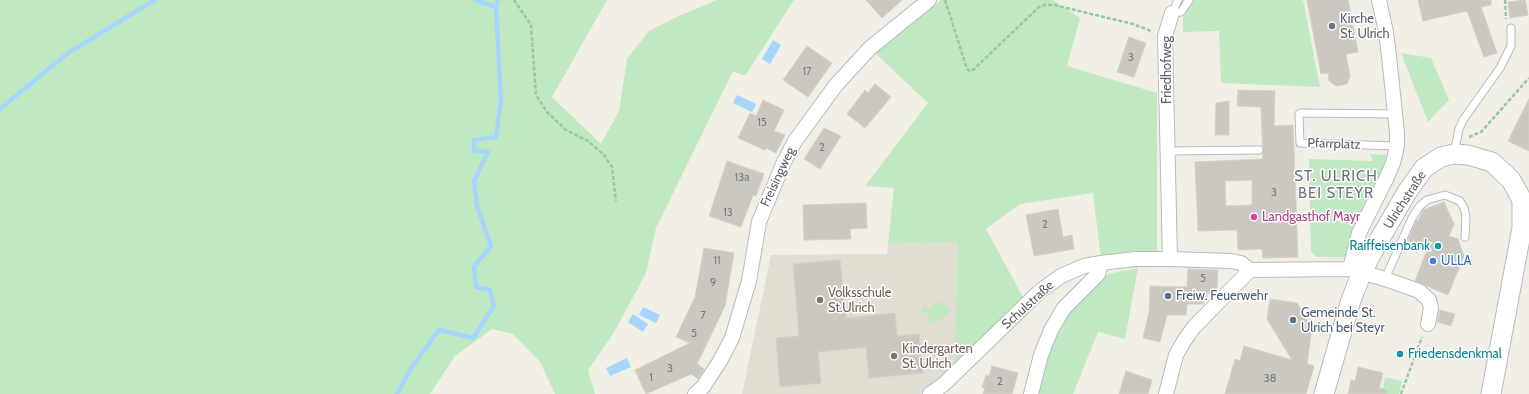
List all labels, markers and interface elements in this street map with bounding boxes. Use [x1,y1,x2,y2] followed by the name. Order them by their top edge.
[1340,11,1390,42] place label: Kirche St. Ulrich
[1327,21,1337,31] marker: Kirche St. Ulrich
[1159,36,1175,104] street label: Friedhofweg
[1128,51,1134,65] house number: 3
[802,65,812,79] house number: 17
[757,116,767,130] house number: 15
[1307,135,1361,153] street label: Pfarrplatz
[819,141,825,155] house number: 2
[757,145,799,209] street label: Freisingweg
[1294,168,1378,203] district label: ST. ULRICH BEI STEYR
[1380,168,1430,232] street label: Ulrichstraße
[735,171,749,185] house number: 13a
[1271,186,1277,200] house number: 3
[723,206,733,220] house number: 13
[1262,209,1360,225] place label: Landgasthof Mayr
[1249,212,1259,222] marker: Landgasthof Mayr
[1042,218,1048,232] house number: 2
[1349,238,1430,254] place label: Raiffeisenbank
[1433,241,1443,251] marker: Raiffeisenbank
[1441,253,1471,269] place label: ULLA
[713,254,721,268] house number: 11
[1428,256,1438,266] marker: ULLA
[1200,272,1206,286] house number: 5
[710,276,716,290] house number: 9
[999,278,1057,332] street label: Schulstraße
[828,285,891,316] place label: Volksschule St.Ulrich
[1176,288,1268,304] place label: Freiw. Feuerwehr
[1163,291,1173,301] marker: Freiw. Feuerwehr
[815,295,825,305] marker: Volksschule St.Ulrich
[1301,305,1385,336] place label: Gemeinde St. Ulrich bei Steyr
[700,309,706,323] house number: 7
[1288,315,1298,325] marker: Gemeinde St. Ulrich bei Steyr
[691,327,697,341] house number: 5
[902,341,973,372] place label: Kindergarten St. Ulrich
[1408,346,1502,362] place label: Friedensdenkmal
[1395,349,1405,359] marker: Friedensdenkmal
[889,351,899,361] marker: Kindergarten St. Ulrich
[667,362,673,376] house number: 3
[649,371,653,385] house number: 1
[1264,372,1276,386] house number: 38
[997,375,1003,389] house number: 2

